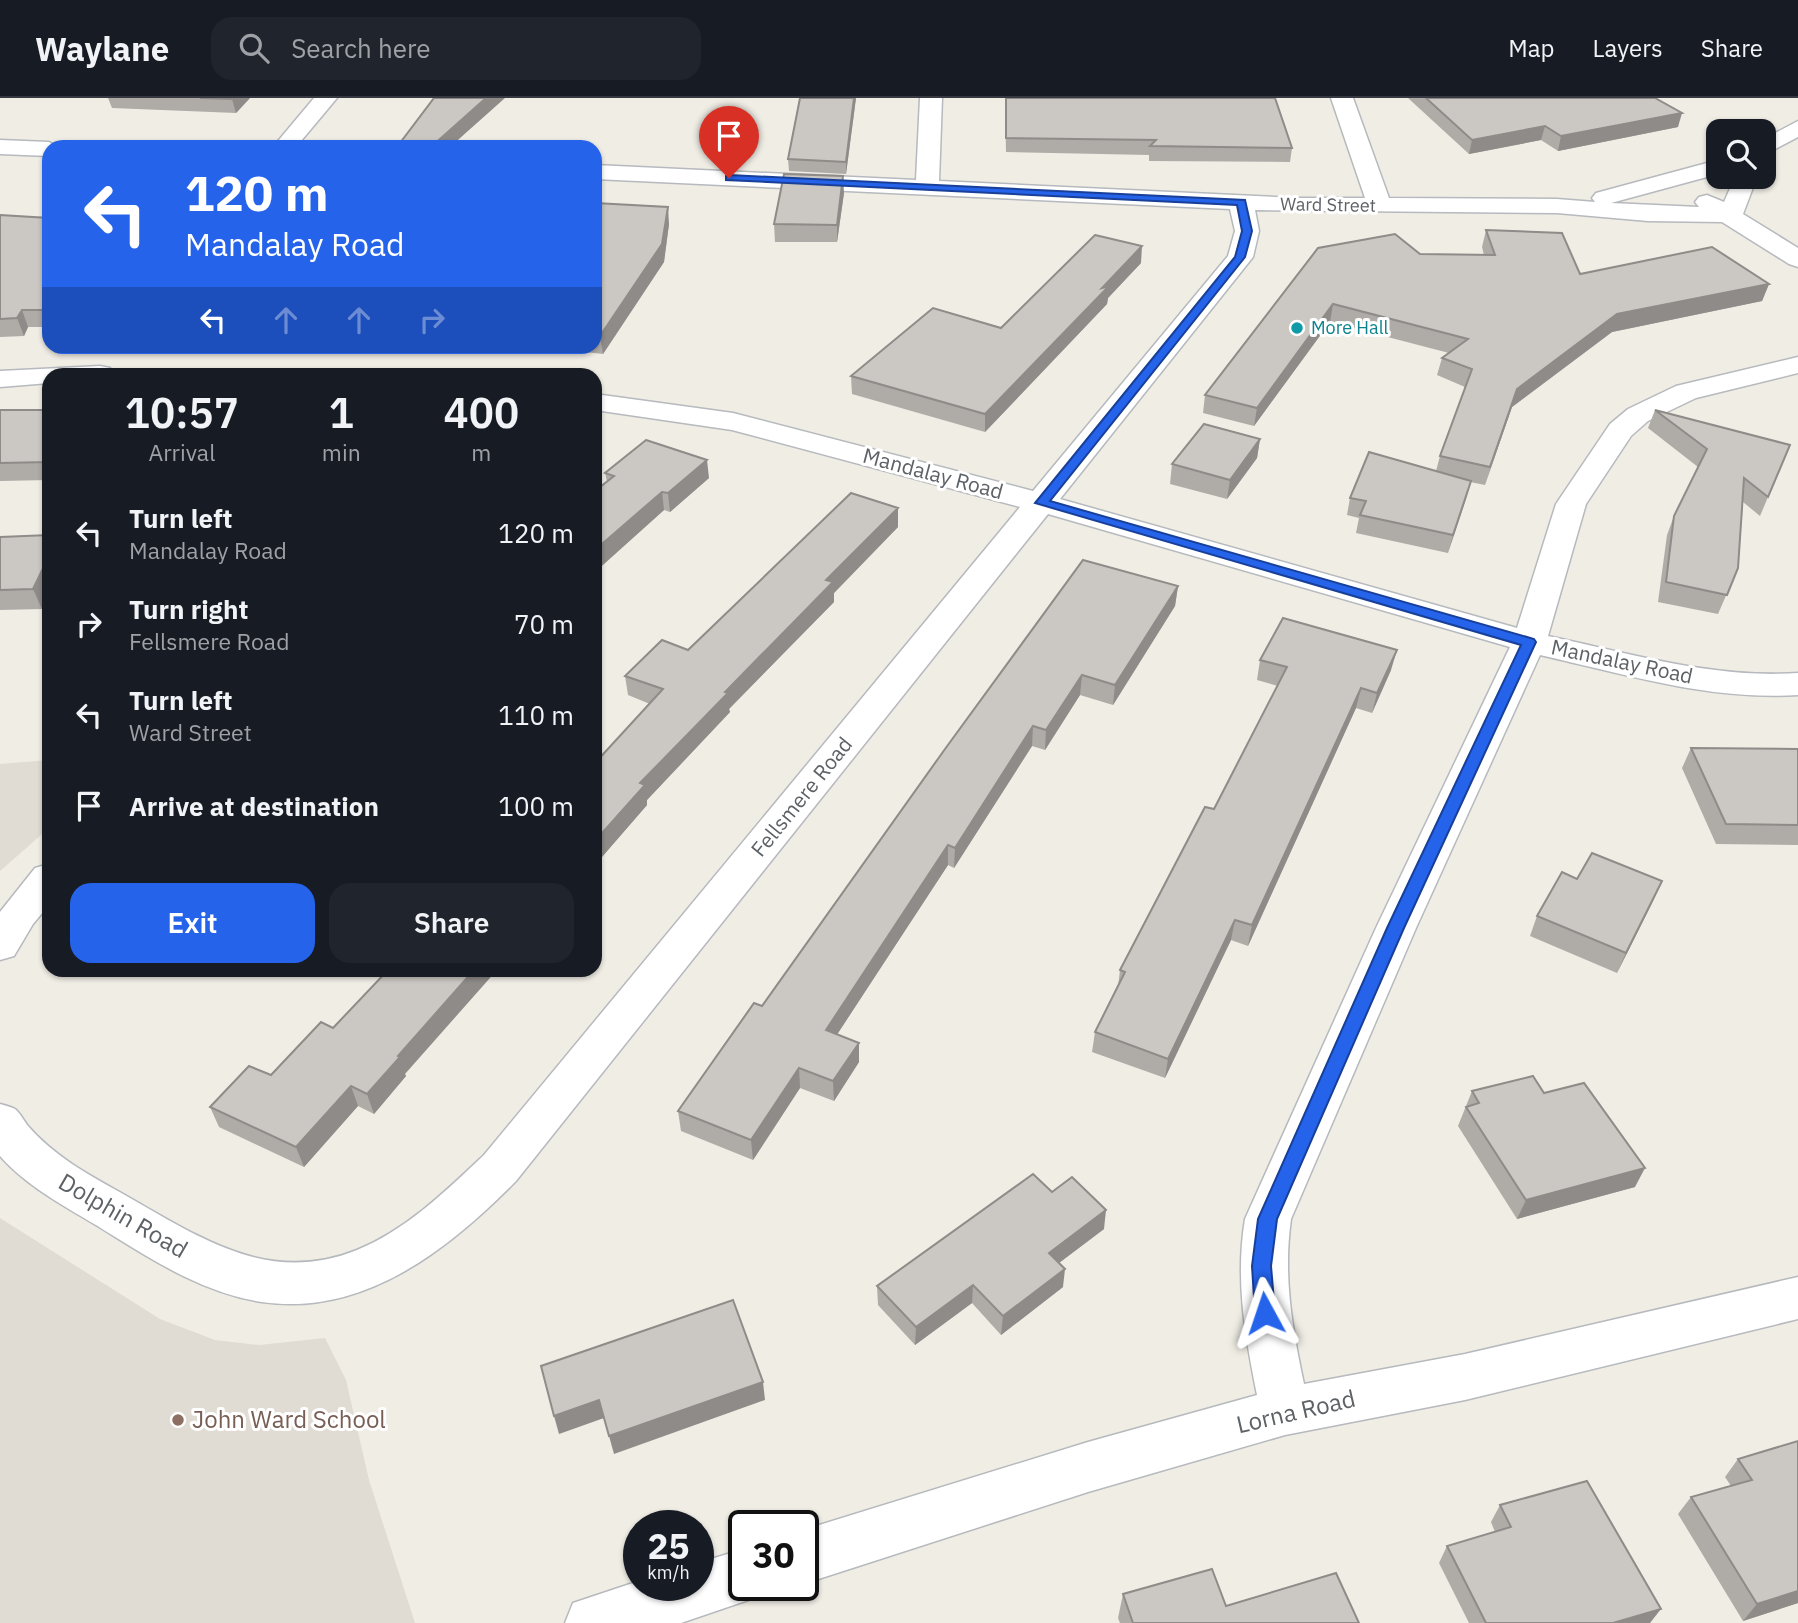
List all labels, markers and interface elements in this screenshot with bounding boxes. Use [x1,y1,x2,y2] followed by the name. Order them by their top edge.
[211,17,701,80] search box
[35,27,169,70] text: Waylane
[235,29,273,67] icon: search
[291,31,431,65] text: Search here
[1508,32,1555,64] text: Map
[1593,32,1663,64] text: Layers
[1701,32,1763,64] text: Share
[699,106,759,178] pin
[710,117,748,155] icon: arrive
[1706,119,1776,189] map controls
[1706,119,1776,189] button: search
[185,161,329,224] text: 120 m
[70,168,161,259] icon: left
[1280,192,1376,217] street label: Ward Street
[185,223,405,265] text: Mandalay Road
[194,301,232,339] icon: left
[267,301,305,339] icon: ahead
[340,301,378,339] icon: ahead
[413,301,451,339] icon: right
[1311,316,1388,339] place label: More Hall
[1289,320,1305,336] marker: More Hall
[125,385,239,440] text: 10:57
[329,385,354,440] text: 1
[444,385,519,440] text: 400
[148,437,215,467] text: Arrival
[322,437,361,467] text: min
[471,437,491,467] text: m
[860,441,1006,505] street label: Mandalay Road
[129,501,232,535] text: Turn left
[70,514,108,552] icon: left
[498,516,574,550] text: 120 m
[129,535,287,565] text: Mandalay Road
[129,592,248,626] text: Turn right
[70,605,108,643] icon: right
[514,607,574,641] text: 70 m
[129,626,289,656] text: Fellsmere Road
[1549,632,1696,690] street label: Mandalay Road
[129,683,232,717] text: Turn left
[70,696,108,734] icon: left
[498,698,574,732] text: 110 m
[129,717,252,747] text: Ward Street
[744,731,858,862] street label: Fellsmere Road
[70,787,108,825] icon: arrive
[129,789,379,823] text: Arrive at destination
[498,789,574,823] text: 100 m
[70,883,315,963] button: Exit
[329,883,574,963] button: Share
[53,1165,194,1265] street label: Dolphin Road
[1228,1276,1302,1350] position arrow
[1233,1382,1358,1440] street label: Lorna Road
[192,1403,386,1435] place label: John Ward School
[170,1412,186,1428] marker: John Ward School
[728,1510,819,1601] speed limit sign: 30
[647,1523,690,1569] text: 25
[647,1561,690,1584] text: km/h

